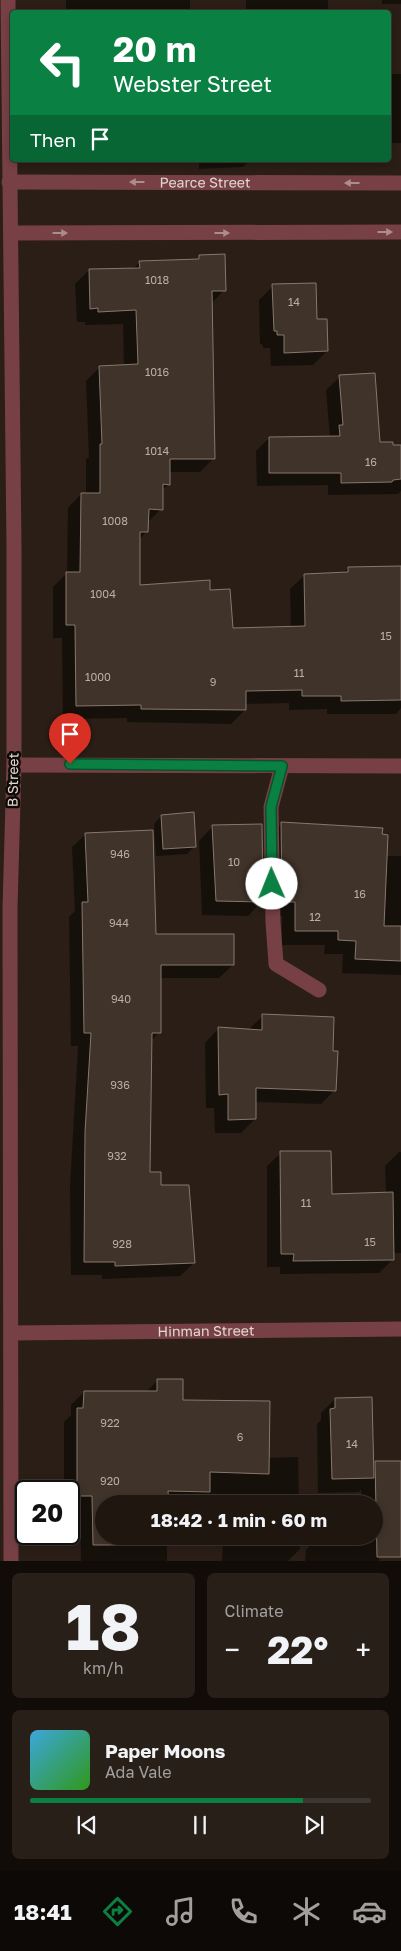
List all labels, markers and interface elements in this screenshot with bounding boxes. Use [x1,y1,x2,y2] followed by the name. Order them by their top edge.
[113,28,196,70] text: 20 m
[30,30,95,95] icon: left
[113,70,272,97] text: Webster Street
[86,125,114,153] icon: arrive
[30,128,76,151] text: Then
[159,173,251,191] street label: Pearce Street
[129,178,145,186] one-way arrow
[344,179,360,187] one-way arrow
[377,228,393,236] one-way arrow
[52,229,68,237] one-way arrow
[215,229,231,237] one-way arrow
[145,273,169,286] house number: 1018
[288,295,300,308] house number: 14
[145,365,169,378] house number: 1016
[145,444,169,457] house number: 1014
[365,455,377,468] house number: 16
[102,514,128,527] house number: 1008
[90,587,116,600] house number: 1004
[380,629,392,642] house number: 15
[294,666,304,679] house number: 11
[85,670,111,683] house number: 1000
[210,675,216,688] house number: 9
[49,713,91,764] pin
[56,720,84,748] icon: arrive
[4,753,21,807] street label: B Street
[110,847,130,860] house number: 946
[228,855,240,868] house number: 10
[245,857,297,909] position arrow
[354,887,366,900] house number: 16
[309,910,321,923] house number: 12
[109,916,129,929] house number: 944
[111,992,131,1005] house number: 940
[110,1078,130,1091] house number: 936
[107,1149,127,1162] house number: 932
[301,1196,311,1209] house number: 11
[364,1235,376,1248] house number: 15
[112,1237,132,1250] house number: 928
[157,1322,255,1339] street label: Hinman Street
[100,1416,120,1429] house number: 922
[237,1430,244,1443] house number: 6
[346,1437,358,1450] house number: 14
[100,1474,120,1487] house number: 920
[15,1480,80,1545] speed limit sign: 20
[151,1508,327,1531] text: 18:42 · 1 min · 60 m
[66,1586,141,1664] text: 18
[225,1601,284,1621] text: Climate
[267,1627,328,1672] text: 22°
[225,1633,240,1666] text: −
[356,1633,371,1666] text: +
[83,1658,124,1678] text: km/h
[105,1739,225,1762] text: Paper Moons
[105,1762,171,1782] text: Ada Vale
[73,1811,101,1839] icon: previous
[186,1811,214,1839] icon: pause
[300,1811,328,1839] icon: next
[100,1894,135,1929] icon: directions
[163,1894,198,1929] icon: music
[226,1894,261,1929] icon: phone
[289,1894,324,1929] icon: climate
[352,1894,387,1929] icon: car
[14,1898,72,1925] text: 18:41

